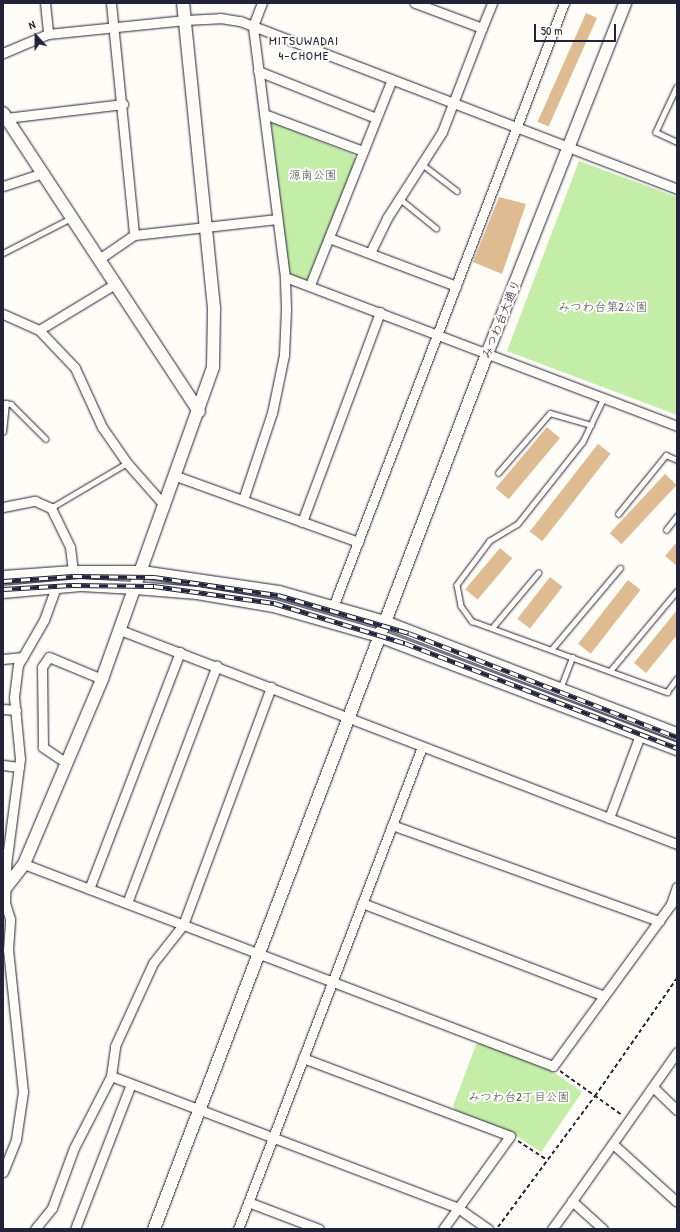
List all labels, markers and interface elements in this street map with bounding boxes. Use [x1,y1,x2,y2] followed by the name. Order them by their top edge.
[16,16,56,56] north arrow
[536,16,618,42] scale bar
[26,17,37,32] text: N
[541,22,562,39] text: 50 m
[269,33,339,64] district label: MITSUWADAI 4-CHOME
[289,168,337,182] park label: 源南公園
[479,277,523,361] street label: みつわ台大通り
[558,300,648,314] park label: みつわ台第2公園
[468,1090,570,1104] park label: みつわ台2丁目公園

